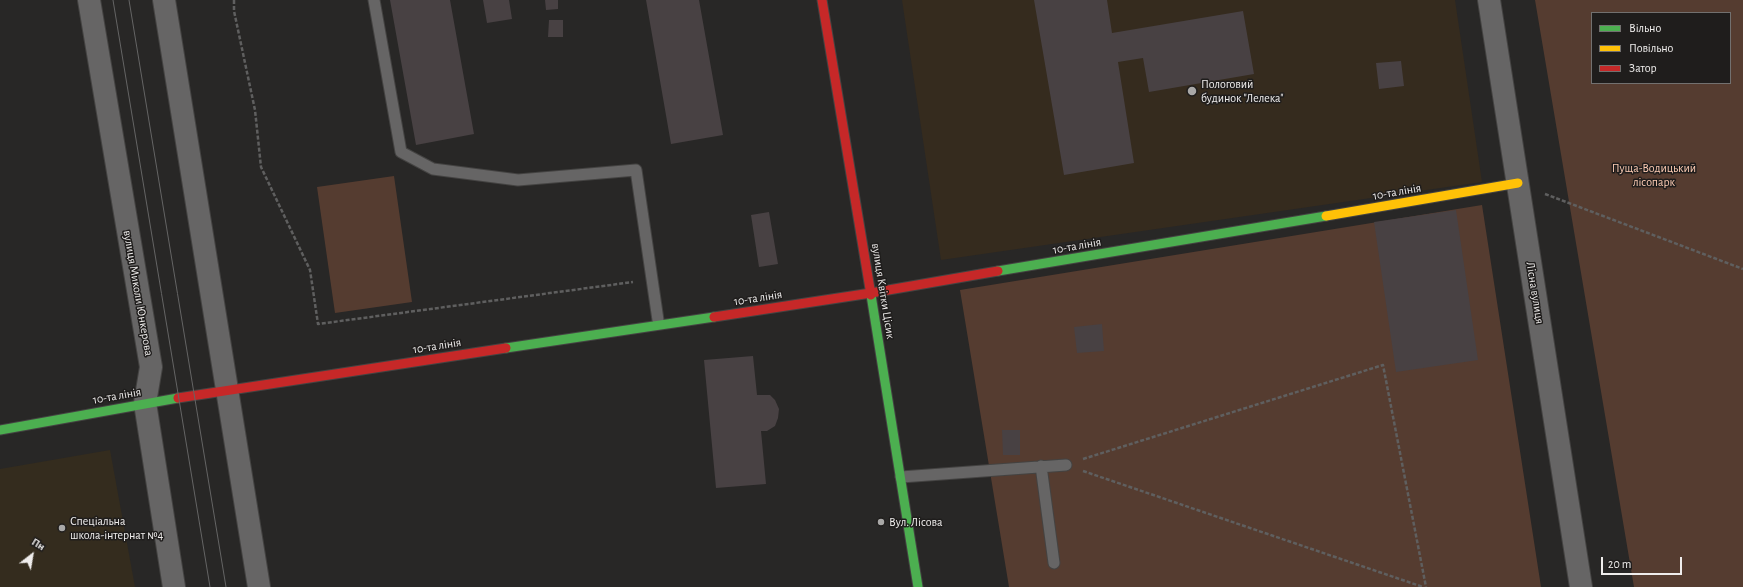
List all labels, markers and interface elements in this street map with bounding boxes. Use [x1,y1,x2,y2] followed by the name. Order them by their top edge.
[1591,12,1731,84] legend
[1629,22,1661,34] text: Вільно
[1629,42,1673,54] text: Повільно
[1629,62,1657,74] text: Затор
[1201,77,1284,105] place label: Пологовий будинок "Лелека"
[1186,85,1198,97] marker: Пологовий будинок "Лелека"
[1612,161,1696,189] park label: Пуща-Водицький лісопарк
[1372,181,1422,203] street label: 10-та лінія
[120,229,156,357] street label: вулиця Миколи Юнкерова
[1052,235,1102,257] street label: 10-та лінія
[868,242,898,340] street label: вулиця Квітки Цісик
[1523,261,1547,325] street label: Лісна вулиця
[733,287,783,309] street label: 10-та лінія
[412,335,462,357] street label: 10-та лінія
[92,385,142,407] street label: 10-та лінія
[70,514,163,542] place label: Спеціальна школа-інтернат №4
[889,515,942,529] place label: Вул. Лісова
[876,517,886,527] marker: Вул. Лісова
[57,523,67,533] marker: Спеціальна школа-інтернат №4
[12,535,52,575] north arrow
[30,536,47,552] text: Пн
[1603,549,1684,575] scale bar
[1608,558,1631,570] text: 20 m

